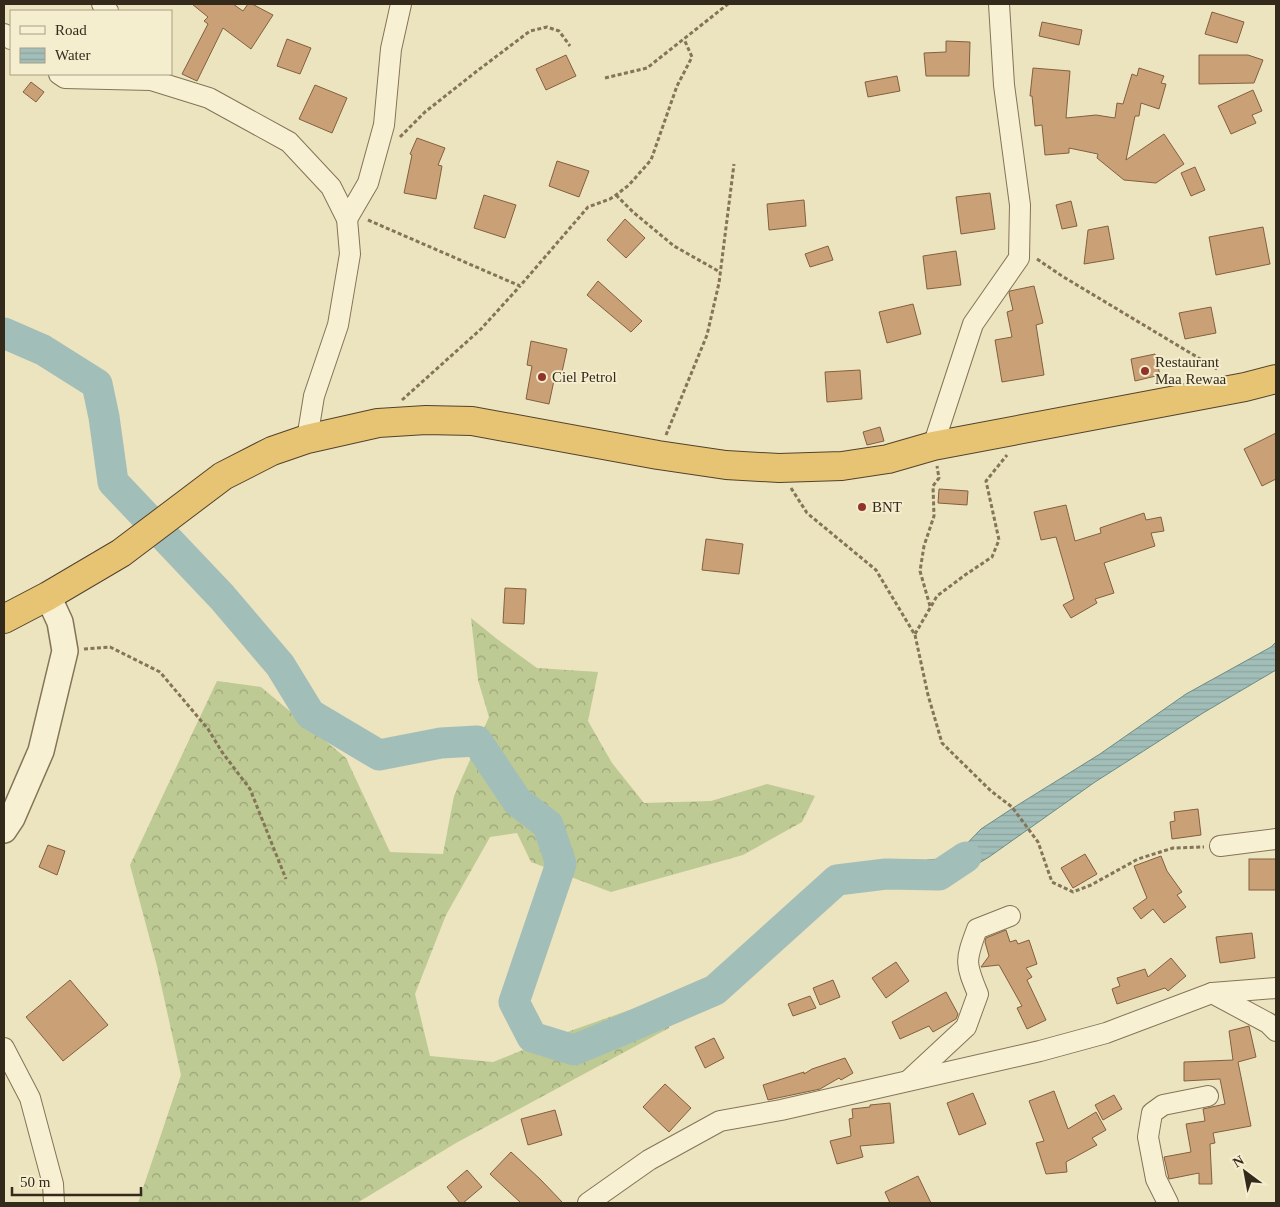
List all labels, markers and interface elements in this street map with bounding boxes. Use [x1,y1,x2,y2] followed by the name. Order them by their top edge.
[10,10,172,75] legend
[55,22,87,38] text: Road
[55,47,90,63] text: Water
[1155,354,1227,387] place label: Restaurant Maa Rewaa
[1139,365,1151,377] marker: Restaurant Maa Rewaa
[552,369,617,385] place label: Ciel Petrol
[536,371,548,383] marker: Ciel Petrol
[872,499,902,515] place label: BNT
[856,501,868,513] marker: BNT
[1220,1147,1270,1197] north arrow
[1230,1152,1247,1170] text: N
[12,1164,141,1196] scale bar
[20,1174,51,1190] text: 50 m

